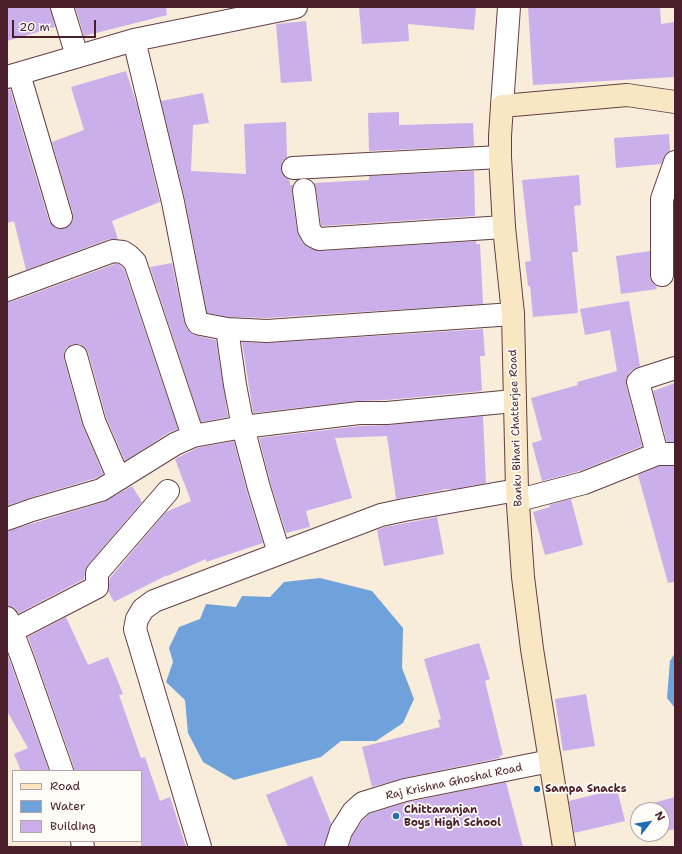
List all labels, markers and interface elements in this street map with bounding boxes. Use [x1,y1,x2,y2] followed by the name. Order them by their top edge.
[14,12,98,38] scale bar
[19,19,50,35] text: 20 m
[507,349,525,507] street label: Banku Bihari Chatterjee Road
[384,761,524,803] street label: Raj Krishna Ghoshal Road
[12,770,142,842] legend
[50,778,80,794] text: Road
[545,782,626,796] place label: Sampa Snacks
[532,784,542,794] marker: Sampa Snacks
[50,798,85,814] text: Water
[630,802,670,842] north arrow
[404,803,501,829] place label: Chittaranjan Boys High School
[651,808,669,824] text: N
[391,811,401,821] marker: Chittaranjan Boys High School
[50,818,96,834] text: Building

